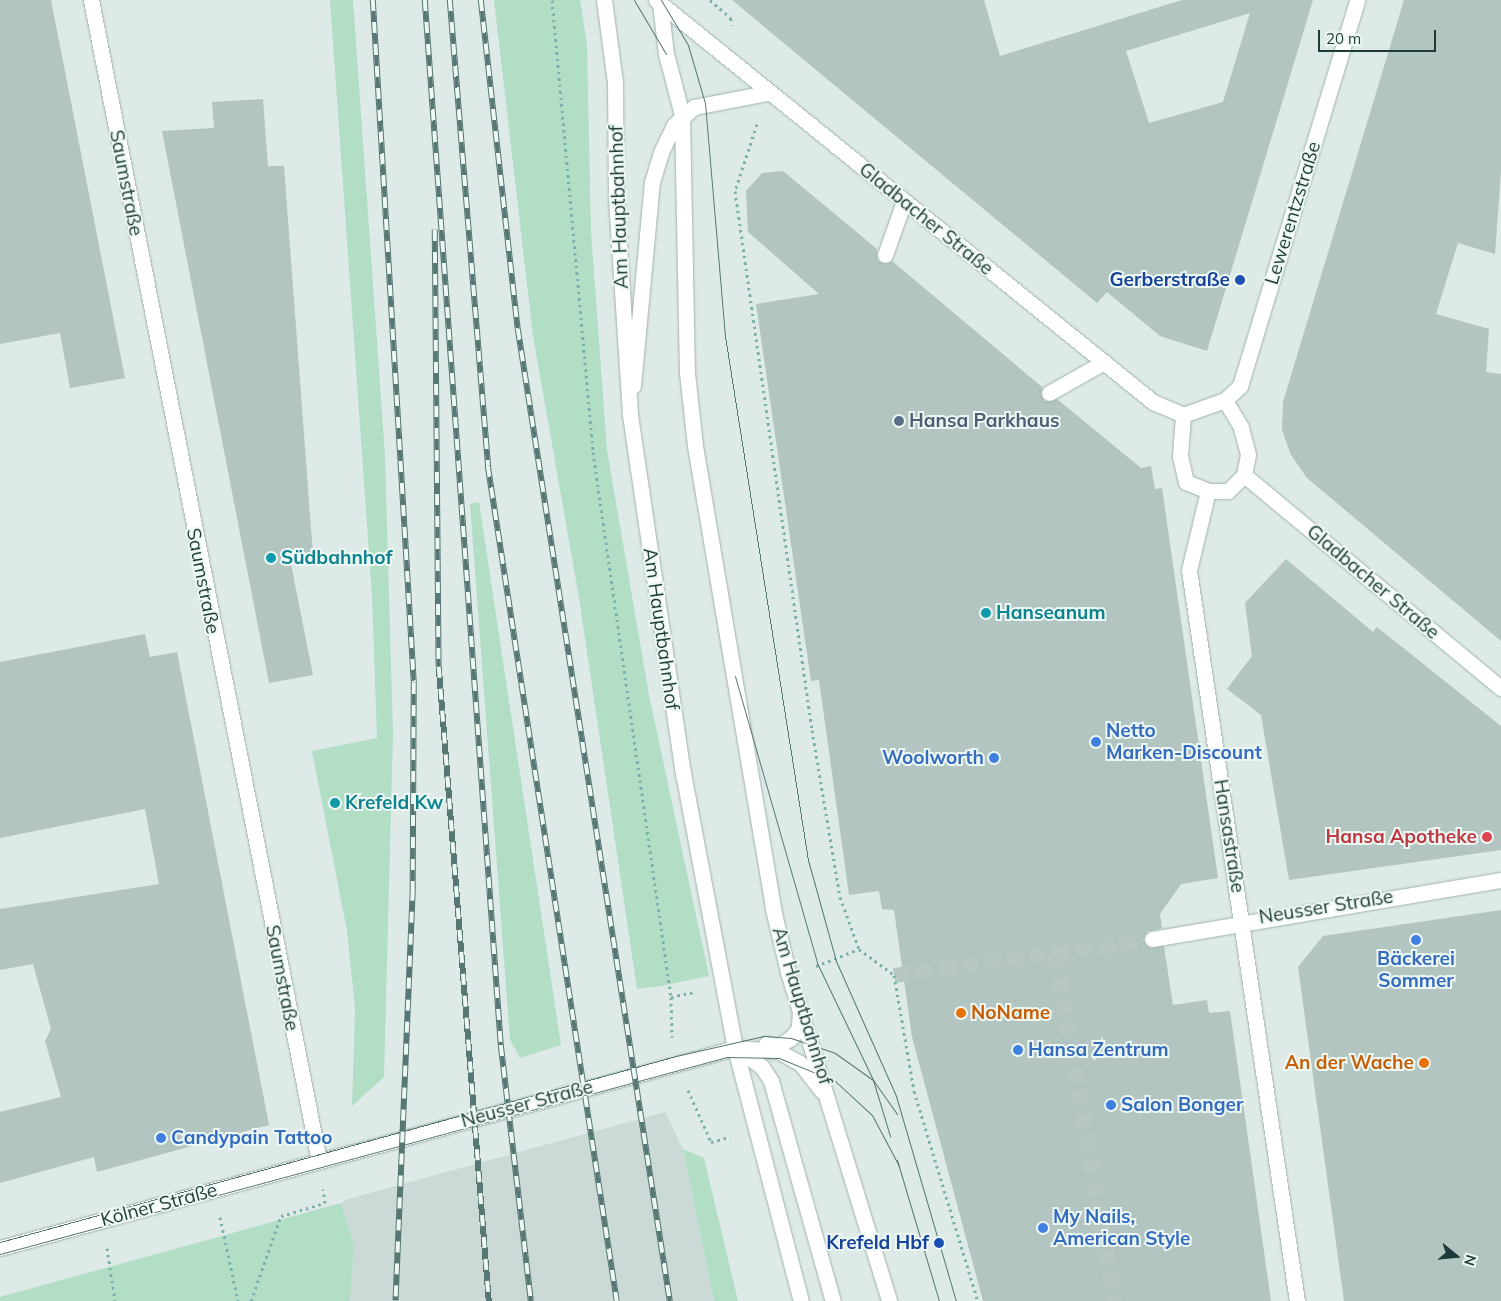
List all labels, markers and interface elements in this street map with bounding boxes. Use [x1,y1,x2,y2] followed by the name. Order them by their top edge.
[1321,20,1438,52] scale bar
[1326,29,1361,48] text: 20 m
[605,125,633,289] street label: Am Hauptbahnhof
[105,128,147,238] street label: Saumstraße
[1260,139,1326,287] street label: Lewerentzstraße
[854,158,998,280] street label: Gladbacher Straße
[1110,269,1230,291] place label: Gerberstraße
[1234,274,1246,286] marker: Gerberstraße
[909,410,1059,432] place label: Hansa Parkhaus
[893,415,905,427] marker: Hansa Parkhaus
[1302,520,1444,644] street label: Gladbacher Straße
[182,526,224,636] street label: Saumstraße
[638,546,684,712] street label: Am Hauptbahnhof
[281,547,392,569] place label: Südbahnhof
[265,552,277,564] marker: Südbahnhof
[996,602,1106,624] place label: Hanseanum
[980,607,992,619] marker: Hanseanum
[1106,720,1262,764] place label: Netto Marken-Discount
[1090,736,1102,748] marker: Netto Marken-Discount
[882,747,984,769] place label: Woolworth
[988,752,1000,764] marker: Woolworth
[1209,778,1249,894] street label: Hansastraße
[345,792,443,814] place label: Krefeld Kw
[329,797,341,809] marker: Krefeld Kw
[1326,826,1477,848] place label: Hansa Apotheke
[1481,831,1493,843] marker: Hansa Apotheke
[1257,885,1395,929] street label: Neusser Straße
[261,923,303,1033] street label: Saumstraße
[767,924,837,1088] street label: Am Hauptbahnhof
[1410,934,1422,946] marker: Bäckerei Sommer
[1377,948,1455,992] place label: Bäckerei Sommer
[971,1002,1050,1024] place label: NoName
[955,1007,967,1019] marker: NoName
[1028,1039,1169,1061] place label: Hansa Zentrum
[1012,1044,1024,1056] marker: Hansa Zentrum
[1285,1052,1414,1074] place label: An der Wache
[1418,1057,1430,1069] marker: An der Wache
[459,1075,595,1133] street label: Neusser Straße
[1121,1094,1243,1116] place label: Salon Bonger
[1105,1099,1117,1111] marker: Salon Bonger
[171,1127,333,1149] place label: Candypain Tattoo
[155,1132,167,1144] marker: Candypain Tattoo
[98,1179,220,1231] street label: Kölner Straße
[1053,1206,1190,1250] place label: My Nails, American Style
[1037,1222,1049,1234] marker: My Nails, American Style
[1431,1231,1481,1281] north arrow
[826,1232,929,1254] place label: Krefeld Hbf
[933,1237,945,1249] marker: Krefeld Hbf
[1460,1253,1481,1268] text: N

